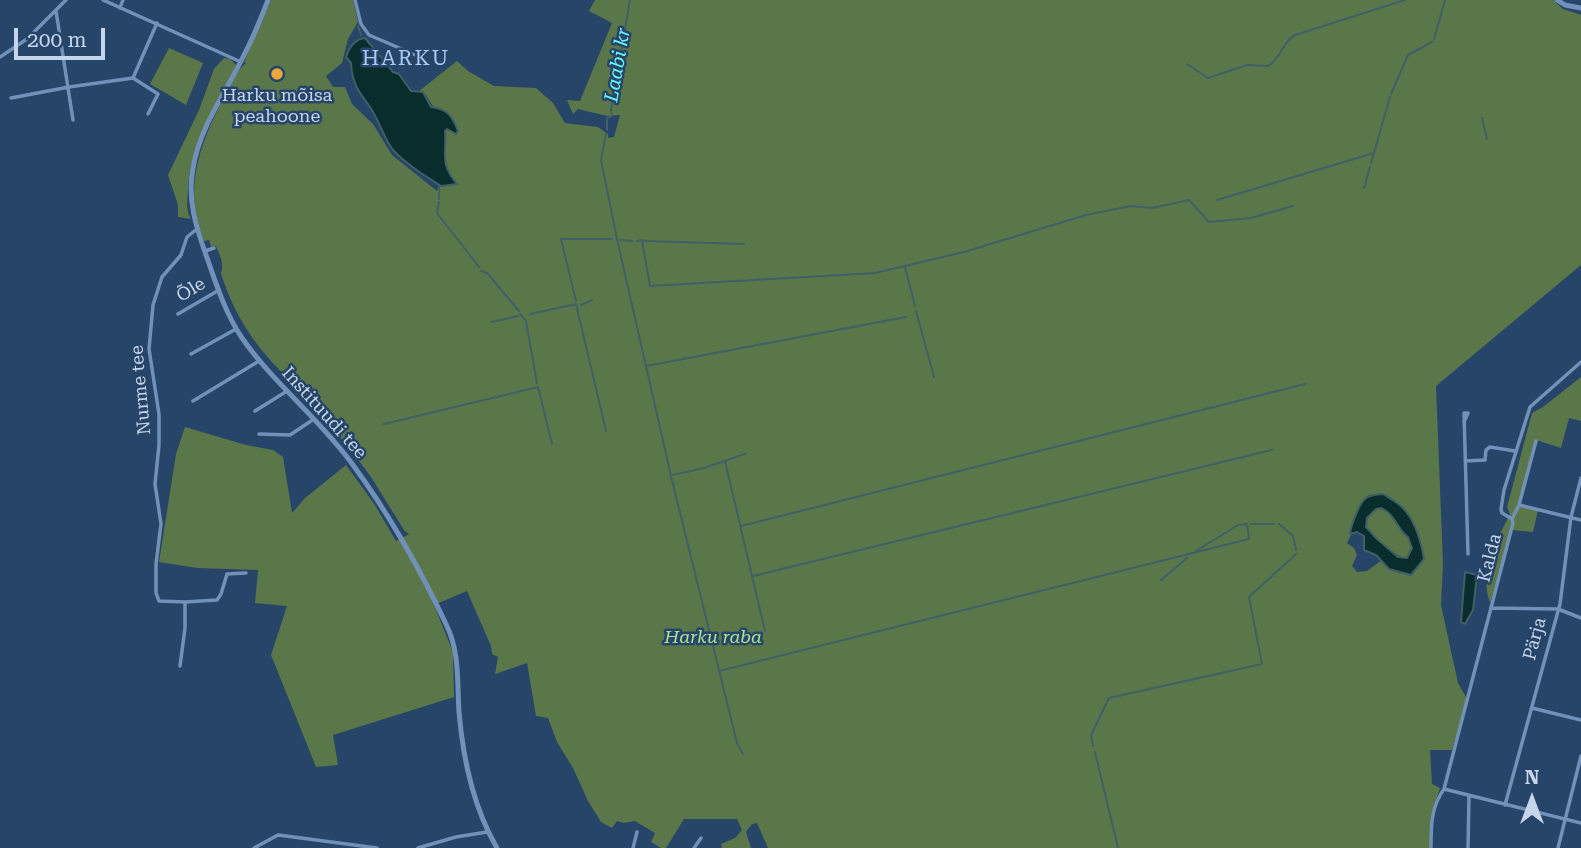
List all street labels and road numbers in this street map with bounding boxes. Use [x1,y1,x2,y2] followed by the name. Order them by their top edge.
[173,273,209,307] street label: Õle
[126,344,156,436] street label: Nurme tee
[277,362,371,464] street label: Instituudi tee
[1474,531,1506,585] street label: Kalda
[1519,615,1551,663] street label: Pärja

